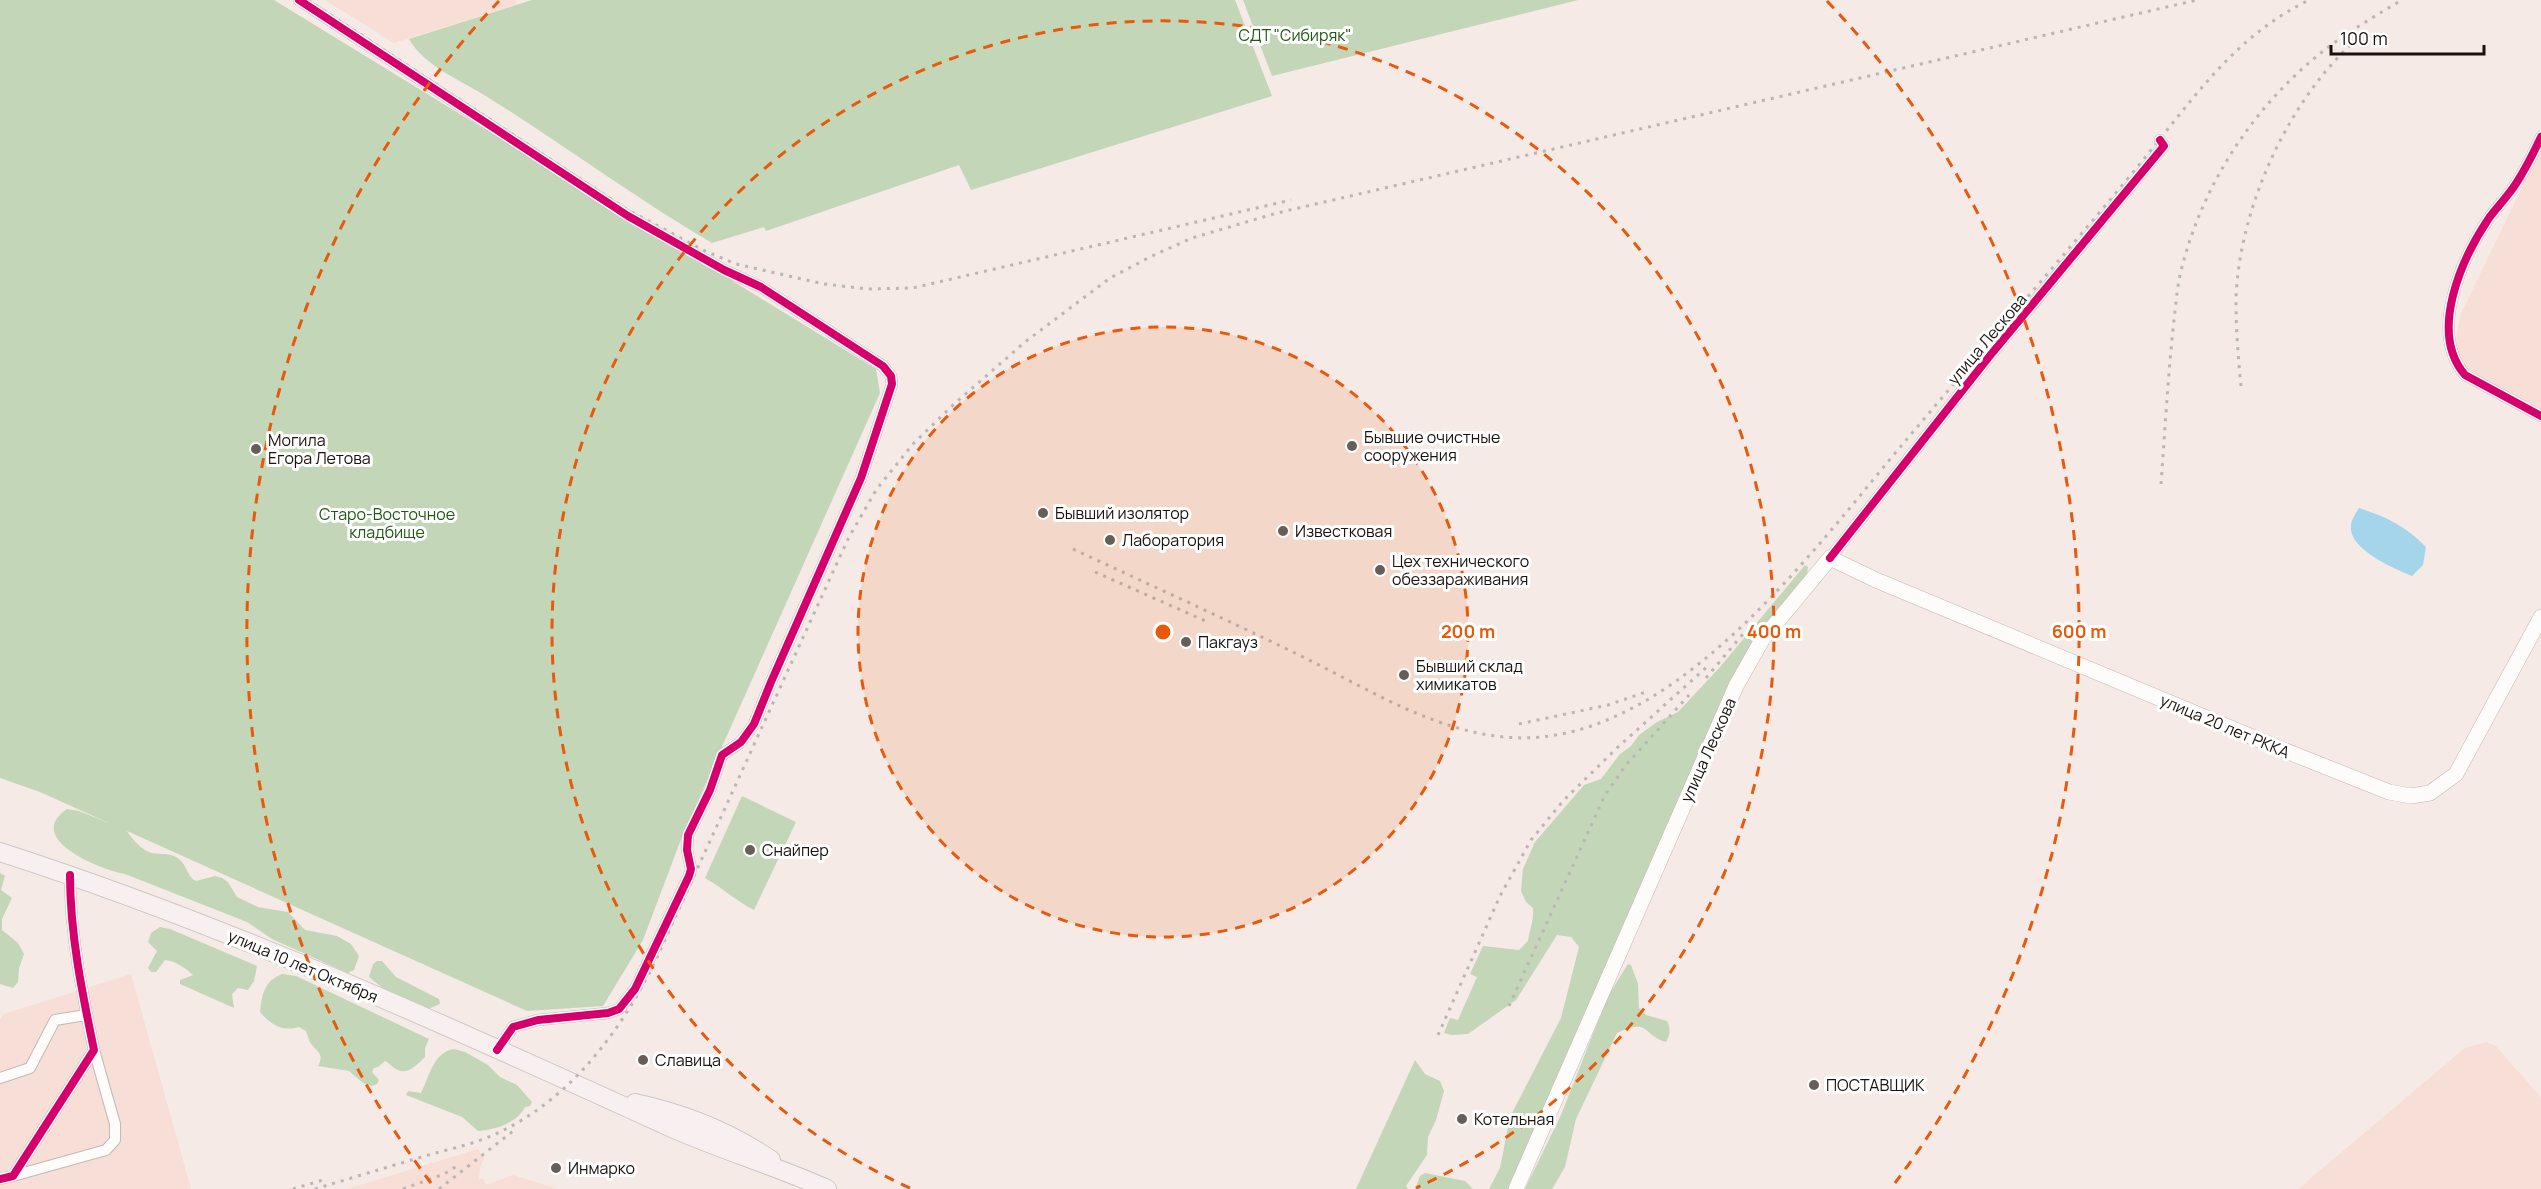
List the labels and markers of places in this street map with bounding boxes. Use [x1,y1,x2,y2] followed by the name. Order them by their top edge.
[1364,426,1500,466] place label: Бывшие очистные сооружения
[268,429,371,469] place label: Могила Егора Летова
[1345,439,1359,453] marker: Бывшие очистные сооружения
[249,442,263,456] marker: Могила Егора Летова
[1055,502,1189,524] place label: Бывший изолятор
[1036,506,1050,520] marker: Бывший изолятор
[1295,520,1392,542] place label: Известковая
[1276,524,1290,538] marker: Известковая
[1122,529,1224,551] place label: Лаборатория
[1103,533,1117,547] marker: Лаборатория
[1392,550,1529,590] place label: Цех технического обеззараживания
[1373,563,1387,577] marker: Цех технического обеззараживания
[1153,622,1173,642] centre of rings
[1198,631,1258,653] place label: Пакгауз
[1179,635,1193,649] marker: Пакгауз
[1416,655,1523,695] place label: Бывший склад химикатов
[1397,668,1411,682] marker: Бывший склад химикатов
[762,839,829,861] place label: Снайпер
[743,843,757,857] marker: Снайпер
[655,1049,721,1071] place label: Славица
[636,1053,650,1067] marker: Славица
[1826,1074,1925,1096] place label: ПОСТАВЩИК
[1807,1078,1821,1092] marker: ПОСТАВЩИК
[1474,1108,1554,1130] place label: Котельная
[1455,1112,1469,1126] marker: Котельная
[568,1157,635,1179] place label: Инмарко
[549,1161,563,1175] marker: Инмарко

